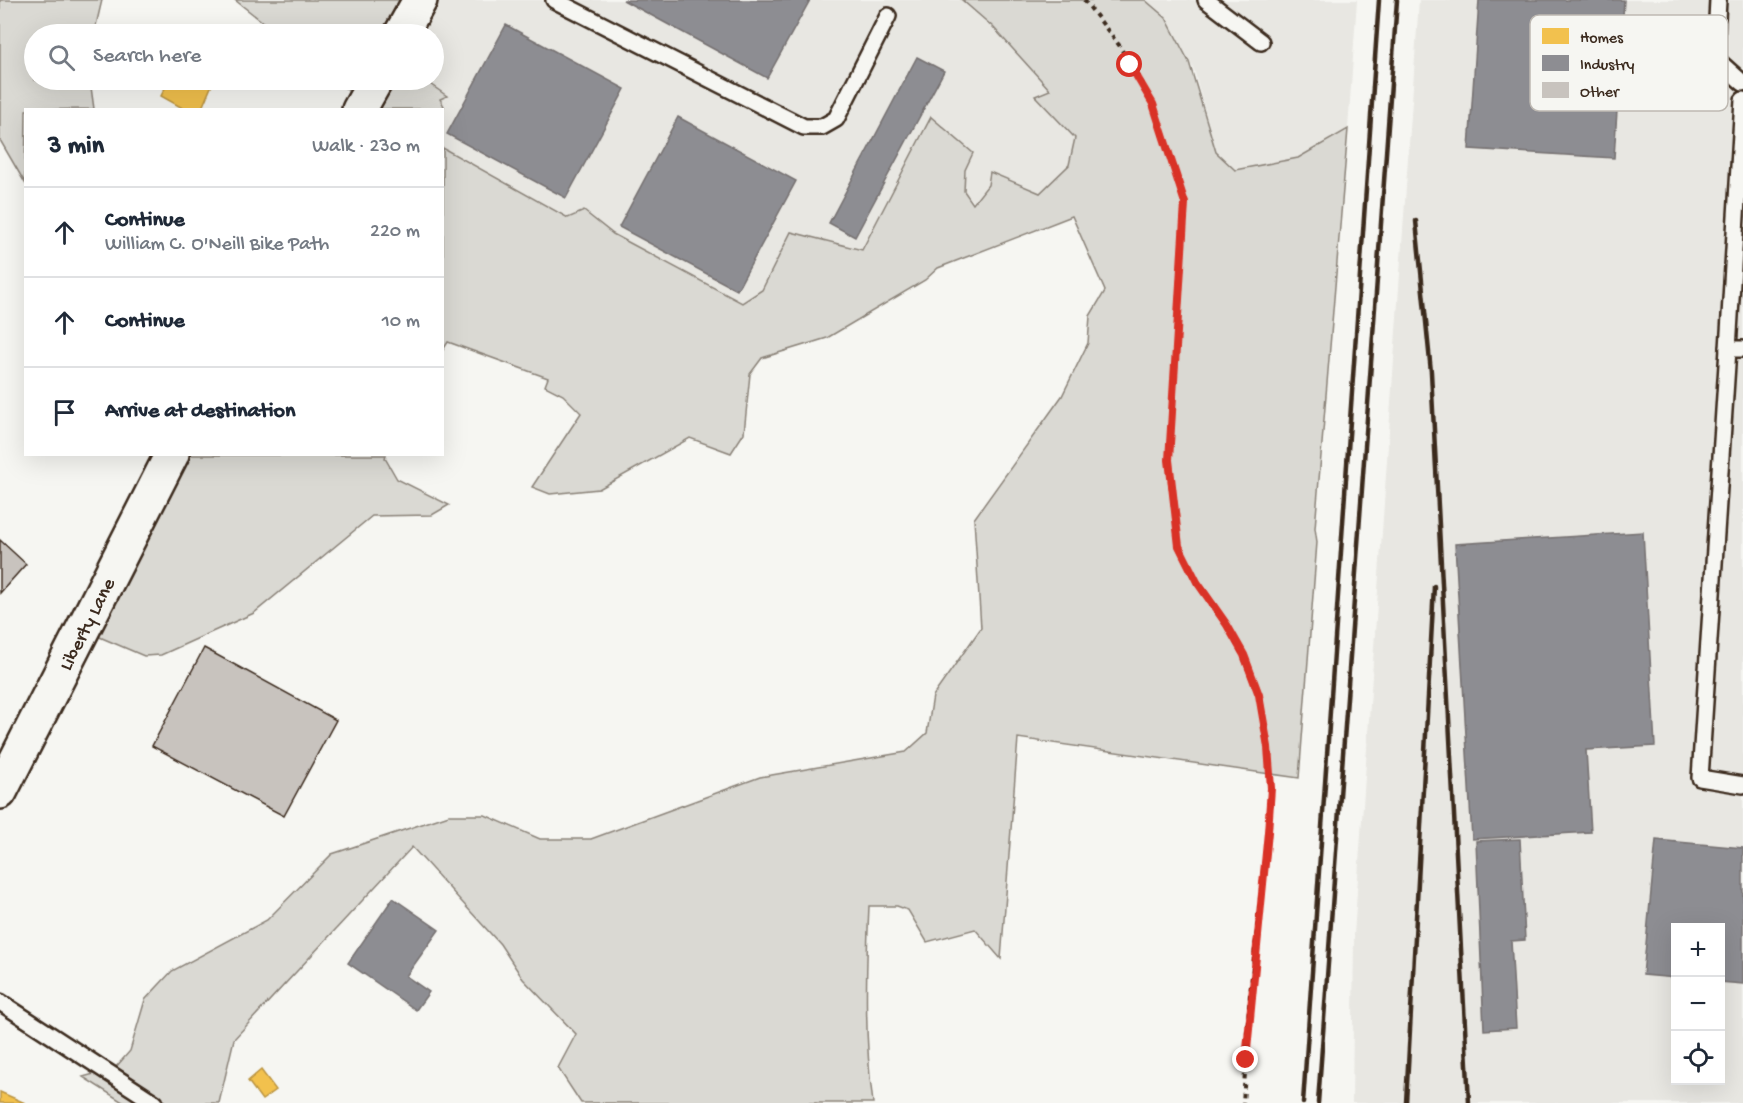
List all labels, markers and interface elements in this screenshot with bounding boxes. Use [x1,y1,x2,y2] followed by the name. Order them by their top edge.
[1530,15,1728,111] legend
[24,24,444,90] search box
[1580,30,1624,49] text: Homes
[45,41,78,74] icon: search
[93,44,201,70] text: Search here
[1116,51,1142,77] route start
[1580,57,1634,76] text: Industry
[1580,84,1620,103] text: Other
[48,132,104,163] text: 3 min
[312,136,420,159] text: Walk · 230 m
[105,208,185,234] text: Continue
[48,216,81,249] icon: ahead
[370,221,420,244] text: 220 m
[105,234,329,257] text: William C. O'Neill Bike Path
[48,306,81,339] icon: ahead
[105,309,185,335] text: Continue
[382,311,420,334] text: 10 m
[48,396,81,429] icon: arrive
[105,399,295,425] text: Arrive at destination
[56,574,122,675] street label: Liberty Lane
[1671,923,1725,1085] map controls
[1671,923,1725,977] button: +
[1671,977,1725,1031] button: −
[1671,1031,1725,1085] button: locate
[1232,1046,1258,1072] route end

